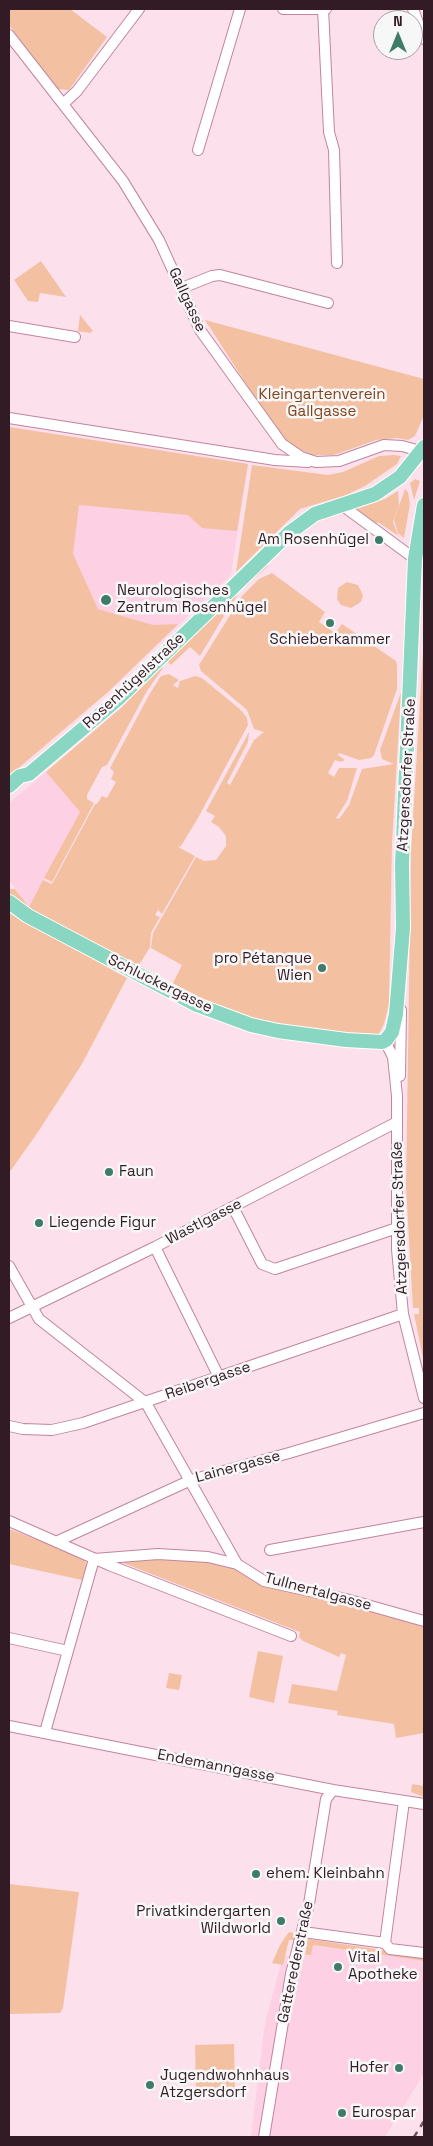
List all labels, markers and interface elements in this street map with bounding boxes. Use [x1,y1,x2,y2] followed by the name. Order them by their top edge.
[373,10,423,60] north arrow
[393,12,403,30] text: N
[164,265,210,335] street label: Gallgasse
[259,386,385,421] park label: Kleingartenverein Gallgasse
[258,531,369,549] place label: Am Rosenhügel
[373,534,385,546] marker: Am Rosenhügel
[117,582,267,617] place label: Neurologisches Zentrum Rosenhügel
[99,593,113,607] marker: Neurologisches Zentrum Rosenhügel
[324,617,336,629] marker: Schieberkammer
[80,629,188,733] street label: Rosenhügelstraße
[270,631,390,649] place label: Schieberkammer
[394,698,420,852] street label: Atzgersdorfer Straße
[214,950,312,985] place label: pro Pétanque Wien
[105,951,215,1017] street label: Schluckergasse
[316,962,328,974] marker: pro Pétanque Wien
[388,1141,412,1295] street label: Atzgersdorfer Straße
[119,1163,154,1181] place label: Faun
[103,1166,115,1178] marker: Faun
[163,1195,245,1249] street label: Wastlgasse
[49,1214,156,1232] place label: Liegende Figur
[33,1217,45,1229] marker: Liegende Figur
[163,1358,253,1404] street label: Reibergasse
[194,1447,282,1487] street label: Lainergasse
[263,1569,373,1615] street label: Tullnertalgasse
[156,1746,276,1786] street label: Endemanngasse
[266,1865,385,1883] place label: ehem. Kleinbahn
[250,1868,262,1880] marker: ehem. Kleinbahn
[274,1899,318,2025] street label: Gatterederstraße
[136,1903,271,1938] place label: Privatkindergarten Wildworld
[275,1915,287,1927] marker: Privatkindergarten Wildworld
[348,1949,418,1984] place label: Vital Apotheke
[332,1961,344,1973] marker: Vital Apotheke
[349,2059,389,2077] place label: Hofer
[393,2062,405,2074] marker: Hofer
[160,2067,289,2102] place label: Jugendwohnhaus Atzgersdorf
[144,2079,156,2091] marker: Jugendwohnhaus Atzgersdorf
[352,2104,416,2122] place label: Eurospar
[336,2107,348,2119] marker: Eurospar

